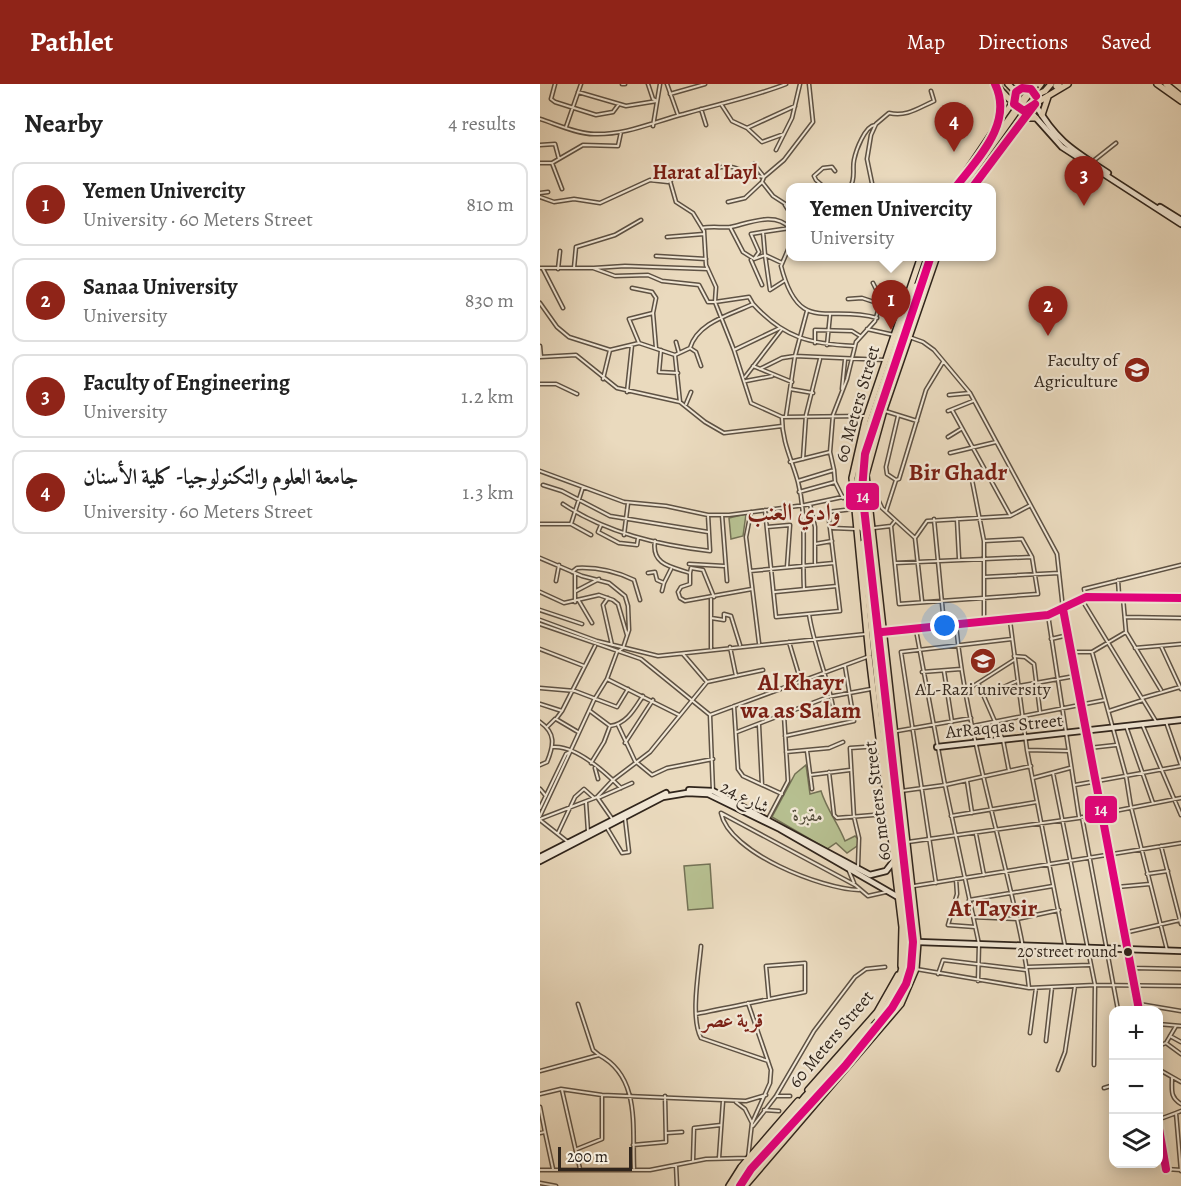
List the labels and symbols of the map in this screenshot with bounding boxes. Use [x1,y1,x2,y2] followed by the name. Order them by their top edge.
[934,103,974,152] pin: 4
[1064,156,1104,206] pin: 3
[653,159,758,186] district label: Harat al Layl
[872,280,910,330] pin: 1
[1028,286,1068,336] pin: 2
[829,343,885,465] street label: 60 Meters Street
[1033,348,1121,393] place label: Faculty of Agriculture
[1122,355,1152,385] school or university icon: Faculty of Agriculture
[909,456,1008,488] district label: Bir Ghadr
[845,482,880,511] line badge: 14
[856,486,870,508] text: 14
[747,496,841,531] district label: وادي العنب
[930,611,959,640] your location
[968,646,998,676] school or university icon: AL-Razi university
[740,666,861,726] district label: Al Khayr wa as Salam
[914,677,1052,701] place label: AL-Razi university
[943,708,1064,744] street label: ArRaqqas Street
[858,740,896,862] street label: 60 meters Street
[715,775,773,822] street label: شارع 24
[1084,795,1118,824] line badge: 14
[1094,799,1108,821] text: 14
[792,803,823,827] park label: مقبرة
[948,892,1038,924] district label: At Taysir
[1017,941,1117,963] place label: 20 street round
[1122,946,1134,958] marker: 20 street round
[783,985,879,1093] street label: 60 Meters Street
[701,1007,763,1034] district label: قرية عصر
[558,1144,632,1172] scale bar

